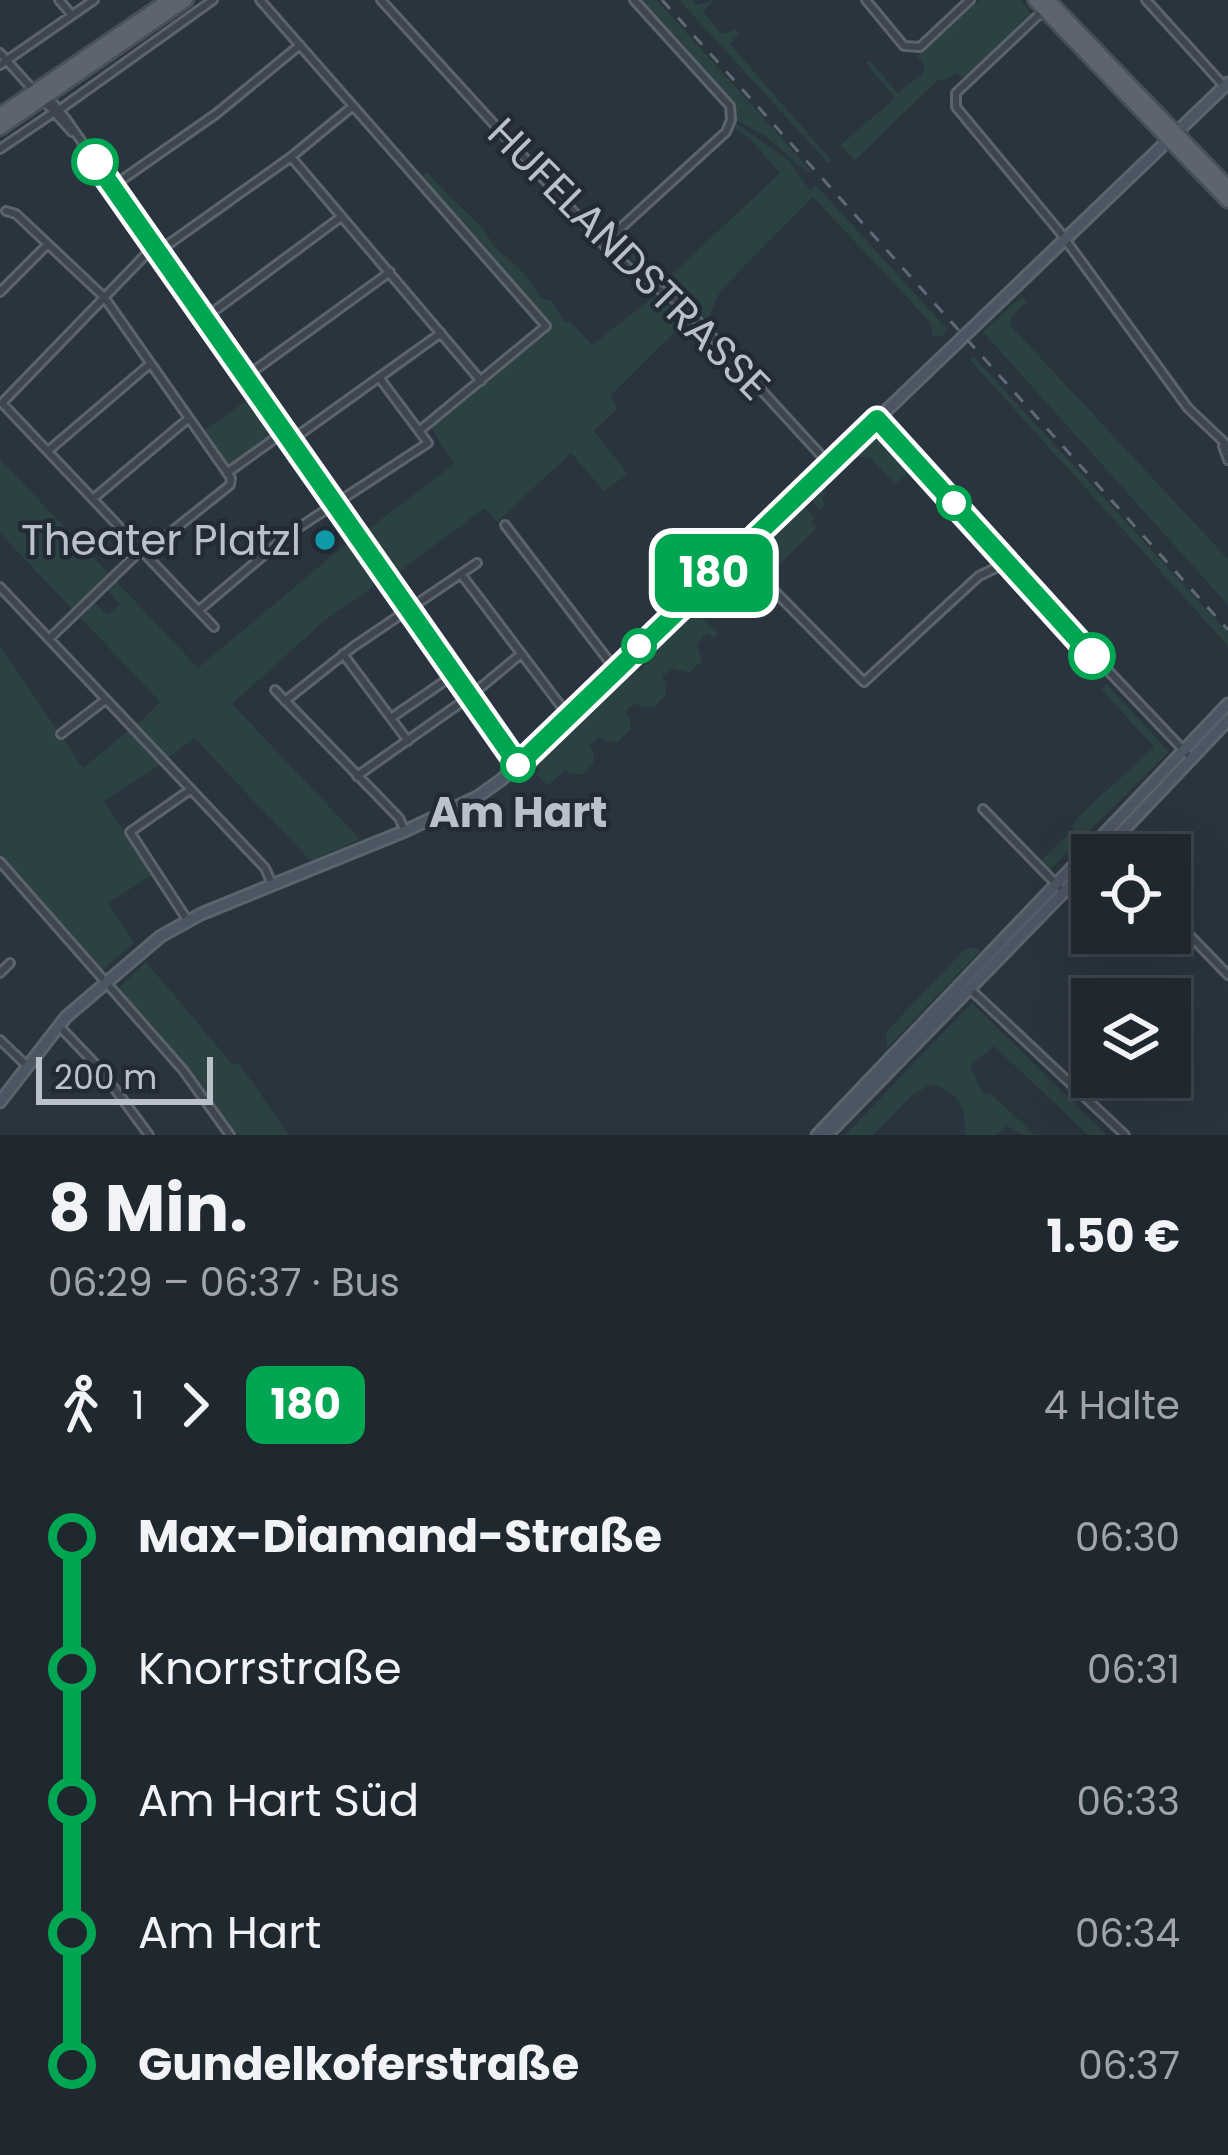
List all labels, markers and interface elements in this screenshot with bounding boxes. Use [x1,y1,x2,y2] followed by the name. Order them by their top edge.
[475,105,783,413] street label: HUFELANDSTRASSE
[73,140,117,184] unlabelled marker
[938,487,970,519] unlabelled marker
[21,511,301,570] place label: Theater Platzl
[312,527,338,553] marker: Theater Platzl
[645,534,783,612] line badge: 180
[679,543,749,602] text: 180
[623,630,655,662] unlabelled marker
[1070,634,1114,678] unlabelled marker
[502,749,534,781] marker: Am Hart
[429,783,607,842] place label: Am Hart
[1071,834,1191,1098] map controls
[1071,834,1191,954] button: locate
[1071,978,1191,1098] button: layers
[36,1051,213,1104] scale bar
[54,1054,157,1101] text: 200 m
[48,1162,248,1254] text: 8 Min.
[1046,1205,1180,1268] text: 1.50 €
[48,1255,400,1310] text: 06:29 – 06:37 · Bus
[48,1372,114,1438] icon: walk
[162,1372,228,1438] icon: forward
[270,1375,341,1434] text: 180
[132,1378,144,1433] text: 1
[1044,1378,1180,1433] text: 4 Halte
[138,1505,662,1568] text: Max-Diamand-Straße
[1075,1510,1180,1565] text: 06:30
[138,1637,402,1700] text: Knorrstraße
[1087,1642,1180,1697] text: 06:31
[138,1769,419,1832] text: Am Hart Süd
[1076,1774,1180,1829] text: 06:33
[138,1901,321,1964] text: Am Hart
[1075,1906,1180,1961] text: 06:34
[138,2033,579,2096] text: Gundelkoferstraße
[1078,2038,1180,2093] text: 06:37

